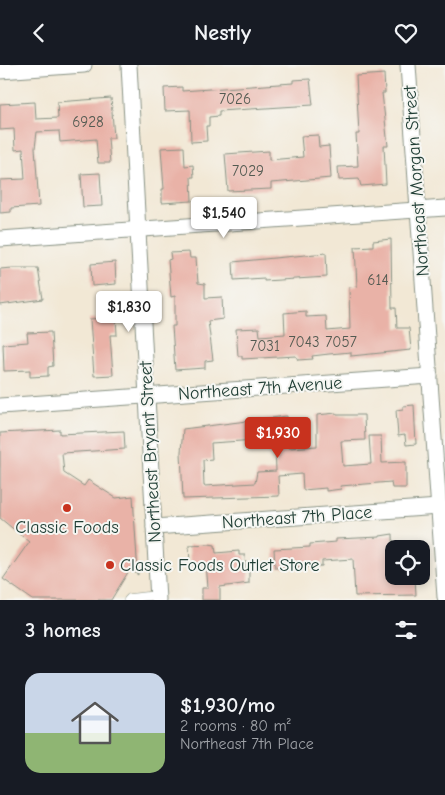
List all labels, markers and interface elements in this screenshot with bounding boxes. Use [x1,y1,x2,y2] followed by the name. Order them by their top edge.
[25,19,53,47] icon: back
[392,19,420,47] icon: heart
[194,20,251,46] text: Nestly
[399,84,434,277] street label: Northeast Morgan Street
[219,90,251,108] house number: 7026
[72,113,104,131] house number: 6928
[232,162,264,180] house number: 7029
[183,197,265,239] pin: $1,540
[202,204,246,222] text: $1,540
[367,271,389,289] house number: 614
[88,291,170,333] pin: $1,830
[107,298,151,316] text: $1,830
[288,333,320,351] house number: 7043
[325,333,357,351] house number: 7057
[250,337,280,355] house number: 7031
[135,360,166,543] street label: Northeast Bryant Street
[177,372,343,405] street label: Northeast 7th Avenue
[237,417,319,459] pin: $1,930
[256,424,300,442] text: $1,930
[61,502,73,514] marker: Classic Foods
[221,502,373,533] street label: Northeast 7th Place
[15,517,119,538] place label: Classic Foods
[385,540,430,585] map controls
[385,540,430,585] button: locate
[120,555,319,576] place label: Classic Foods Outlet Store
[104,559,116,571] marker: Classic Foods Outlet Store
[392,616,420,644] icon: filters
[25,618,101,642] text: 3 homes
[65,693,125,753] icon: home
[180,693,275,717] text: $1,930/mo
[180,717,291,735] text: 2 rooms · 80 m²
[180,735,314,753] text: Northeast 7th Place

